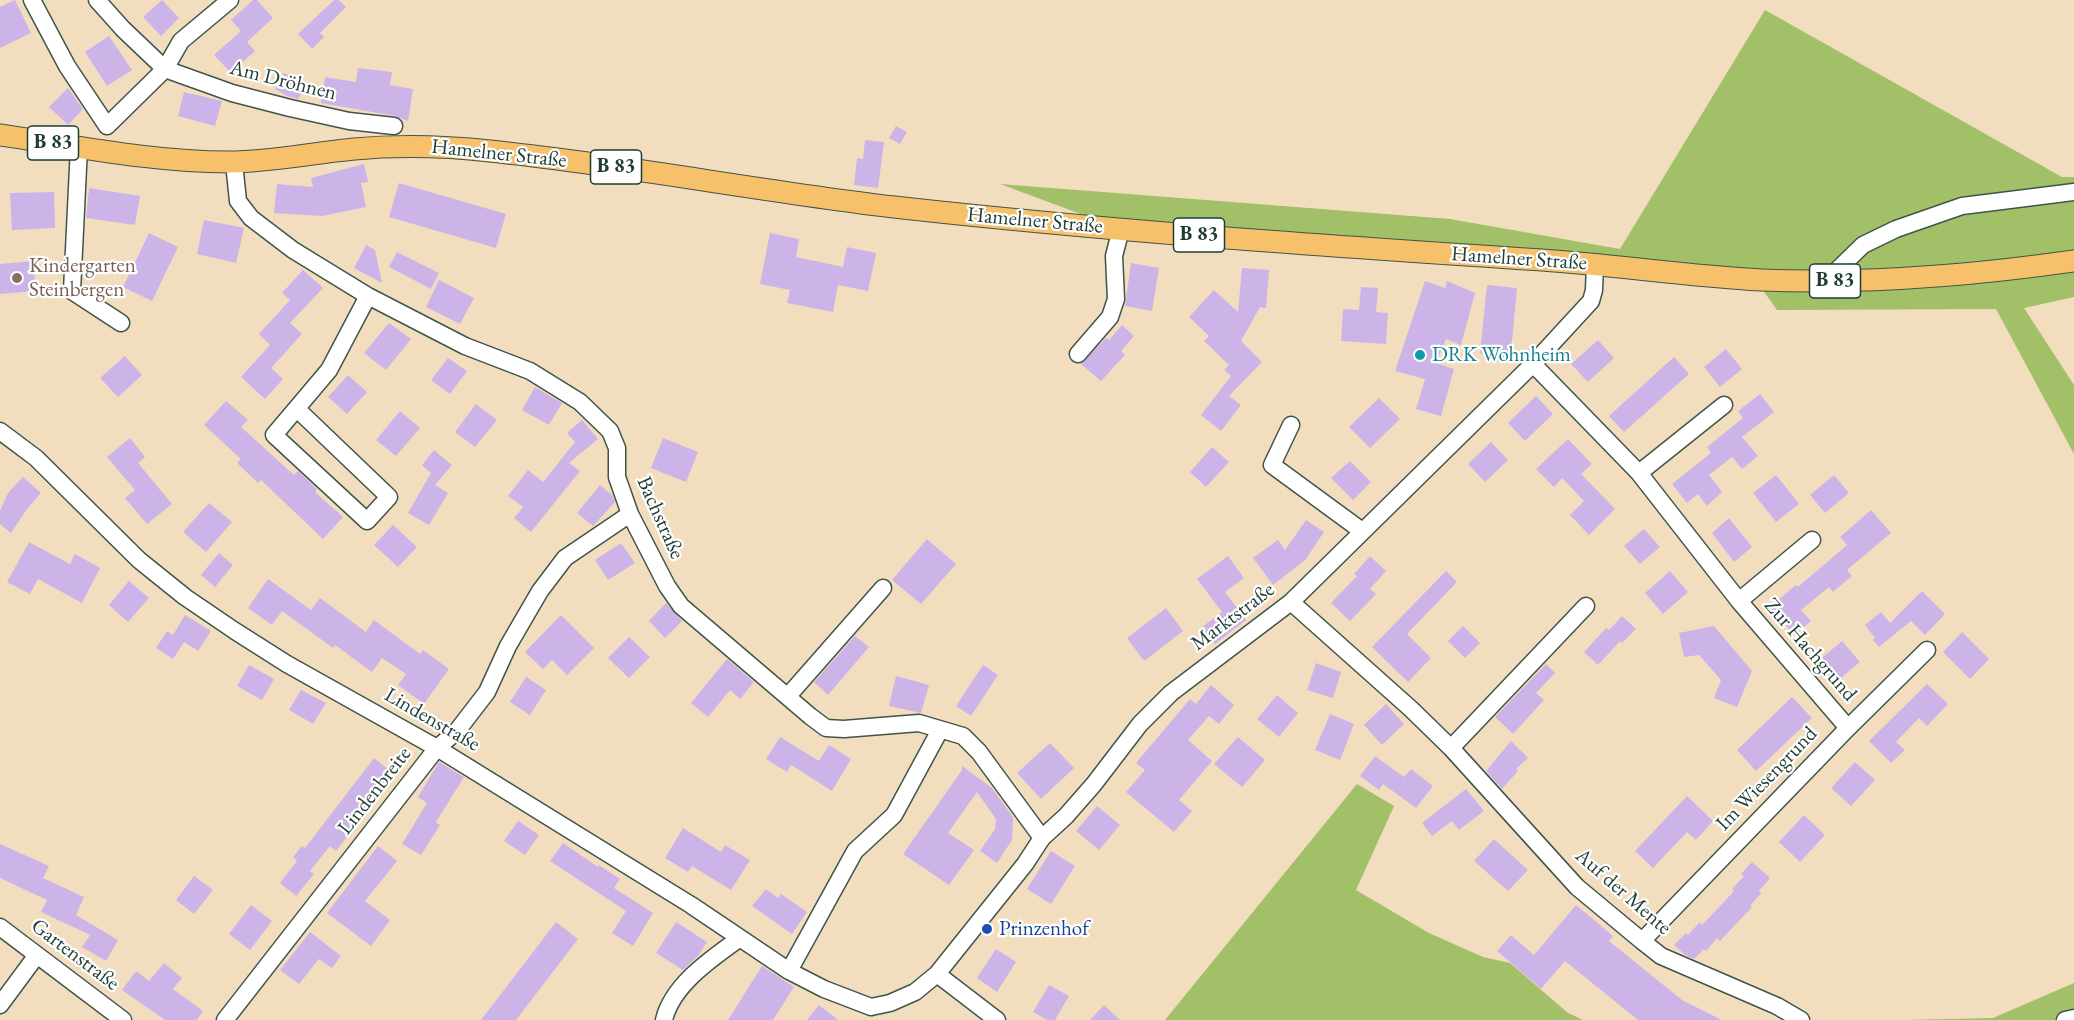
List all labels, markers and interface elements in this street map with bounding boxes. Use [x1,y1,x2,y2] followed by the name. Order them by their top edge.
[227,56,339,106] street label: Am Dröhnen
[28,126,78,160] road number: B 83
[430,134,568,174] street label: Hamelner Straße
[590,150,642,184] road number: B 83
[966,203,1104,239] street label: Hamelner Straße
[1174,218,1224,252] road number: B 83
[1450,242,1588,276] street label: Hamelner Straße
[29,253,136,303] place label: Kindergarten Steinbergen
[1810,264,1860,298] road number: B 83
[10,271,24,285] marker: Kindergarten Steinbergen
[1432,342,1571,368] place label: DRK Wohnheim
[1413,348,1427,362] marker: DRK Wohnheim
[631,473,689,563] street label: Bachstraße
[1186,577,1280,657] street label: Marktstraße
[1758,593,1862,707] street label: Zur Hachgrund
[380,683,484,757] street label: Lindenstraße
[1711,722,1823,836] street label: Im Wiesengrund
[333,742,417,840] street label: Lindenbreite
[1570,843,1676,941] street label: Auf der Mente
[26,914,124,996] street label: Gartenstraße
[999,916,1089,942] place label: Prinzenhof
[980,922,994,936] marker: Prinzenhof

